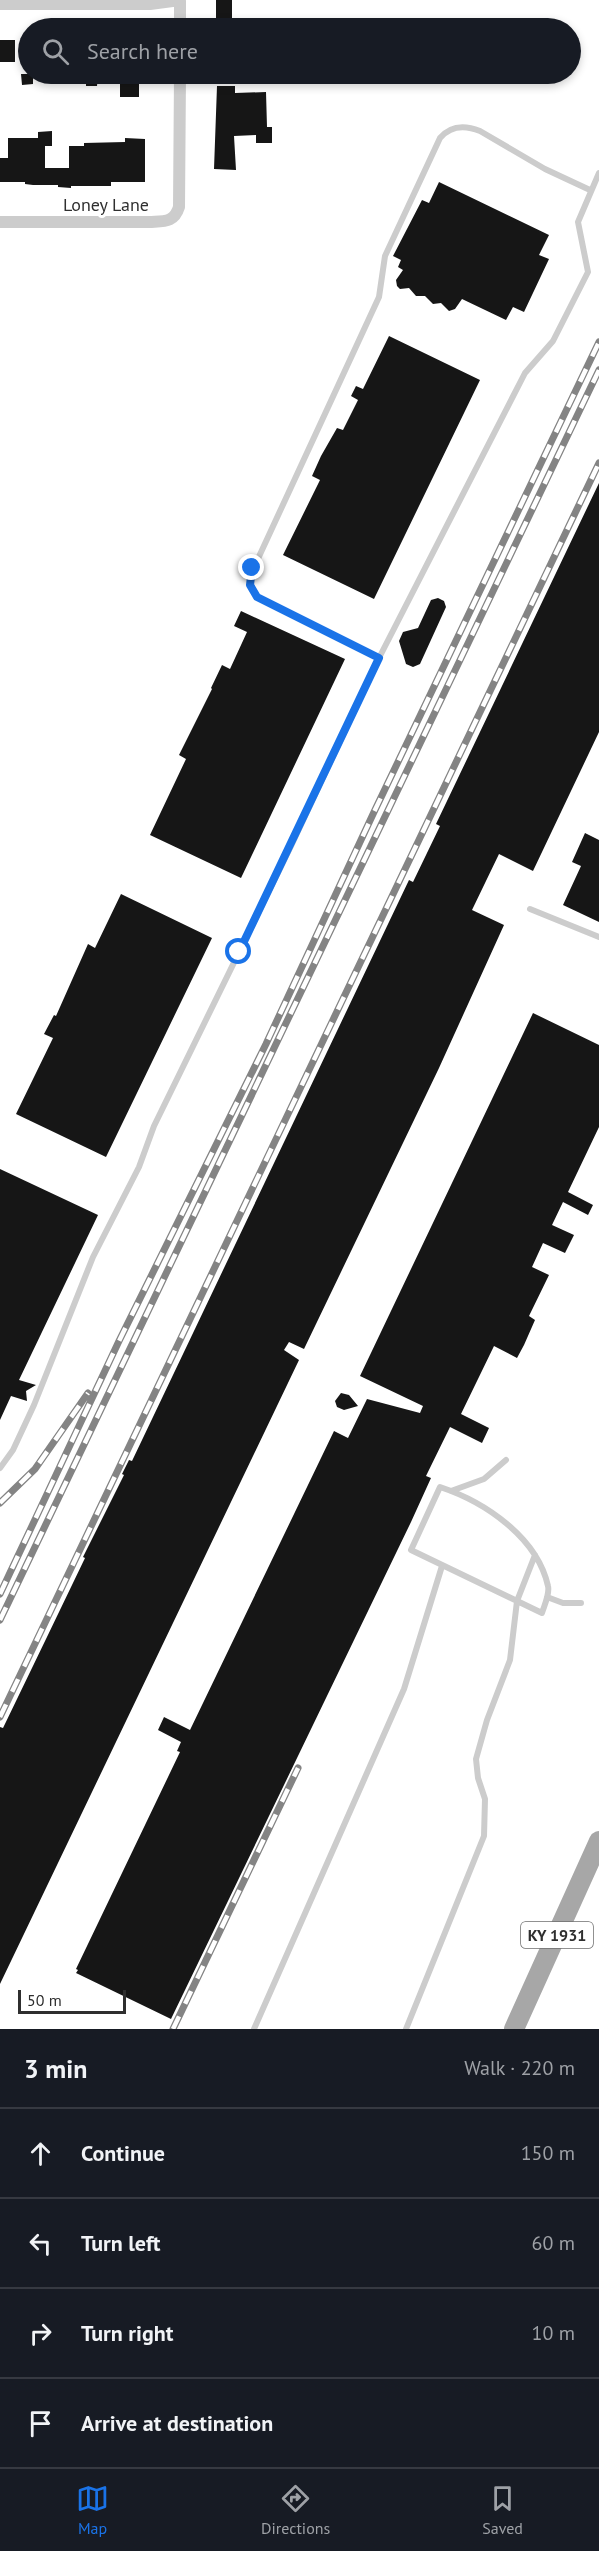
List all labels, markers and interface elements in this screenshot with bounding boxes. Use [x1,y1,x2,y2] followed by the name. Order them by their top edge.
[18,18,581,84] search box
[39,35,72,68] icon: search
[87,37,198,65] text: Search here
[63,193,149,216] street label: Loney Lane
[238,554,264,580] route end
[225,938,251,964] route start
[521,1922,593,1948] road number: KY 1931
[18,1987,126,2014] scale bar
[27,1990,62,2010] text: 50 m
[24,2052,87,2085] text: 3 min
[464,2055,575,2081] text: Walk · 220 m
[24,2137,57,2170] icon: ahead
[81,2139,165,2167] text: Continue
[521,2140,575,2166] text: 150 m
[24,2227,57,2260] icon: left
[81,2229,161,2257] text: Turn left
[532,2230,575,2256] text: 60 m
[24,2317,57,2350] icon: right
[81,2319,173,2347] text: Turn right
[532,2320,575,2346] text: 10 m
[24,2407,57,2440] icon: arrive
[81,2409,273,2437] text: Arrive at destination
[76,2482,109,2538] tab: Map
[261,2482,330,2538] tab: Directions
[482,2482,523,2538] tab: Saved

